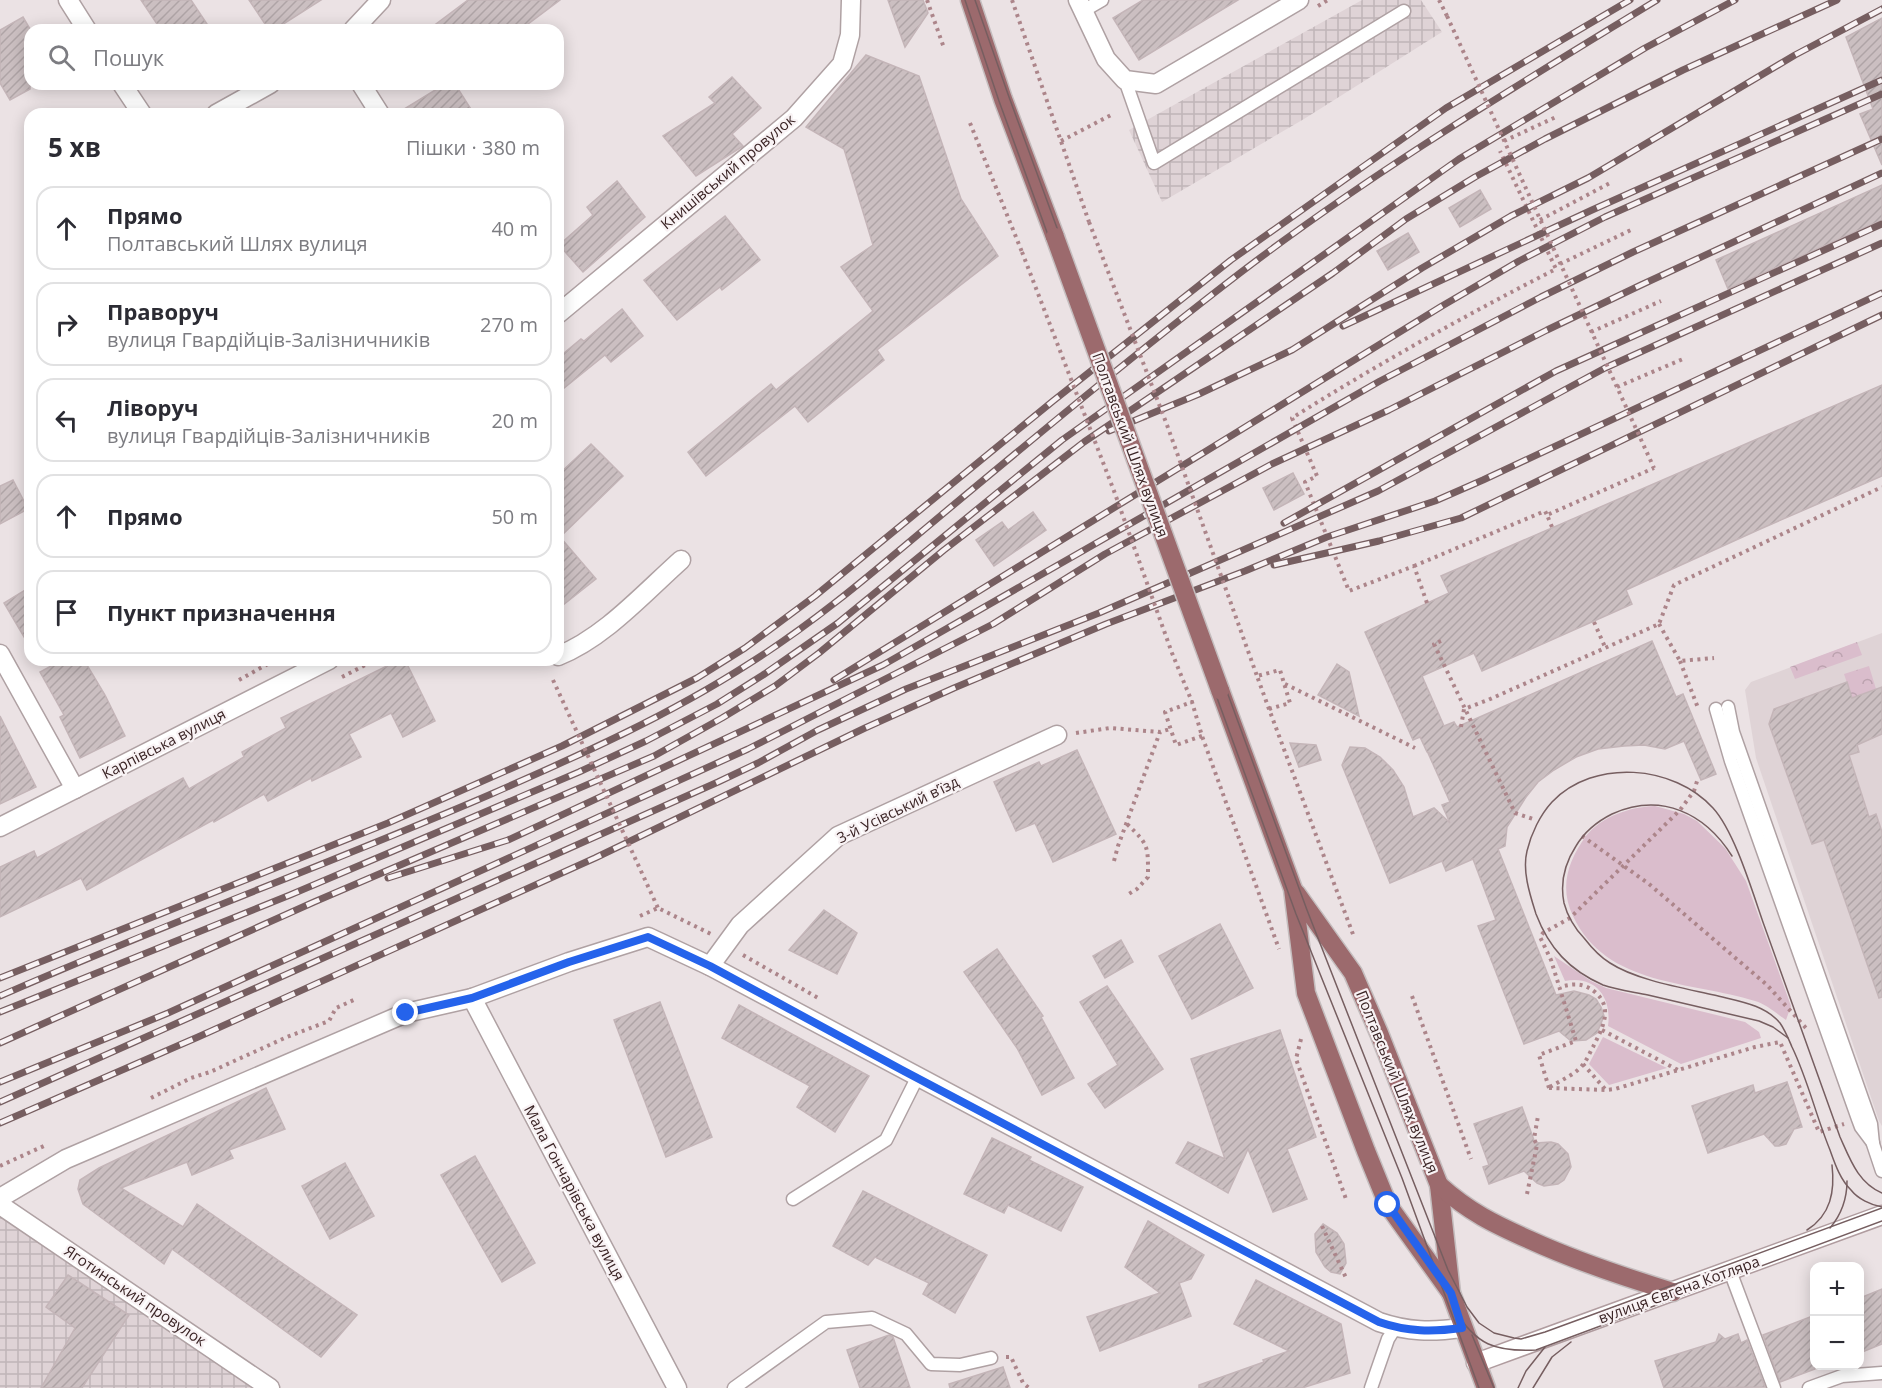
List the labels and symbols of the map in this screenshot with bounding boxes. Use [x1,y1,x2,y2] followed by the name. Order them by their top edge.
[656,109,799,233] street label: Книшівський провулок
[1088,349,1174,540] street label: Полтавський Шлях вулиця
[98,703,229,783] street label: Карпівська вулиця
[833,771,962,847] street label: 3-й Усівський в’їзд
[1352,987,1444,1176] street label: Полтавський Шлях вулиця
[392,999,418,1025] route end
[520,1101,630,1284] street label: Мала Гончарівська вулиця
[1374,1191,1400,1217] route start
[61,1240,210,1350] street label: Яготинський провулок
[1595,1251,1762,1328] street label: вулиця Євгена Котляра

